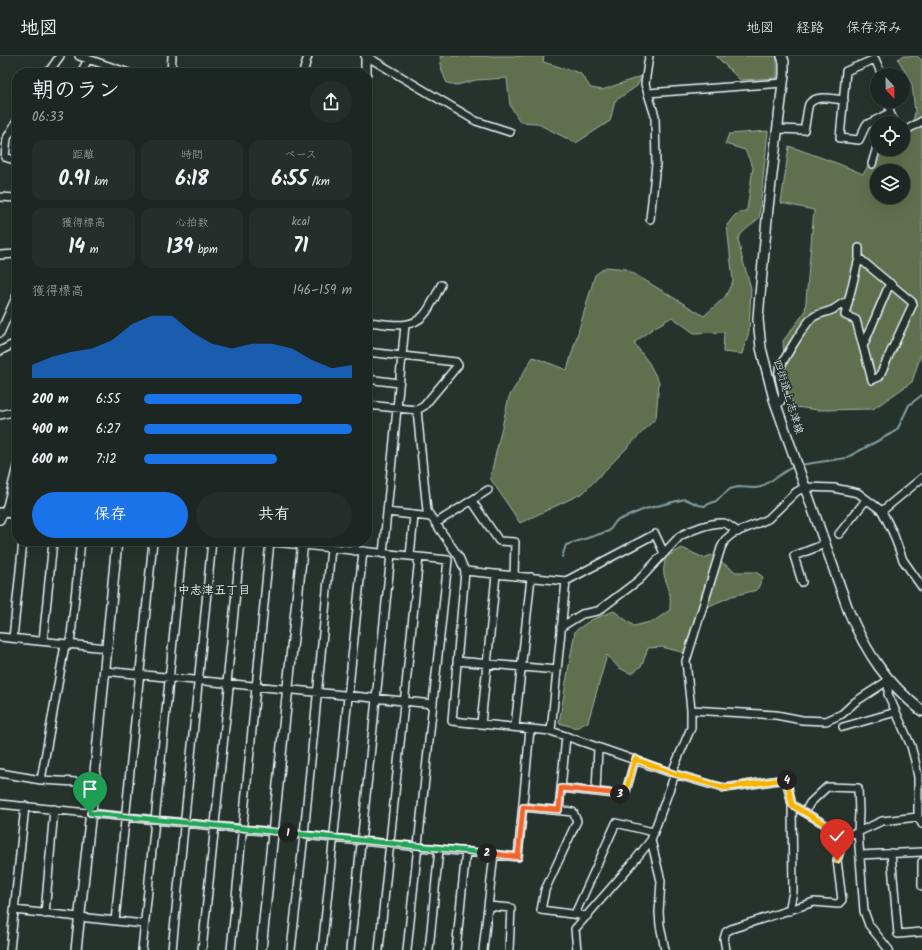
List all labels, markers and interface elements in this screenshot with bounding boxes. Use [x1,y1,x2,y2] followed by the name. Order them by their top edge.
[20,14,58,44] text: 地図
[746,17,774,39] text: 地図
[796,17,824,39] text: 経路
[846,17,902,39] text: 保存済み
[870,68,910,108] north arrow
[870,68,910,204] map controls
[32,74,120,109] text: 朝のラン
[310,81,352,123] button: share
[32,107,64,128] text: 06:33
[870,116,910,156] button: locate
[72,146,94,164] text: 距離
[181,146,203,164] text: 時間
[284,146,317,164] text: ペース
[59,164,90,196] text: 0.91
[175,164,209,196] text: 6:18
[272,164,308,196] text: 6:55
[870,164,910,204] button: layers
[90,173,108,191] text: km
[308,173,330,191] text: /km
[292,213,310,231] text: kcal
[61,214,105,232] text: 獲得標高
[175,214,208,232] text: 心拍数
[293,231,308,263] text: 71
[68,232,85,264] text: 14
[166,232,193,264] text: 139
[85,241,98,259] text: m
[193,241,218,259] text: bpm
[293,280,352,301] text: 146–159 m
[32,281,84,302] text: 獲得標高
[768,358,808,436] street label: 四街道上志津線
[32,389,69,410] text: 200 m
[96,389,120,410] text: 6:55
[32,419,68,440] text: 400 m
[96,419,120,440] text: 6:27
[32,449,68,470] text: 600 m
[96,449,117,470] text: 7:12
[32,492,188,538] button: 保存
[196,492,352,538] button: 共有
[178,581,250,600] district label: 中志津五丁目
[777,770,797,790] pin: 4
[784,771,790,789] text: 4
[73,772,107,813] pin
[79,778,101,800] icon: arrive
[610,784,630,804] pin: 3
[617,785,623,803] text: 3
[820,819,854,860] pin
[278,823,298,843] pin: 1
[286,824,290,842] text: 1
[826,825,848,847] icon: check
[477,843,497,863] pin: 2
[484,844,490,862] text: 2

